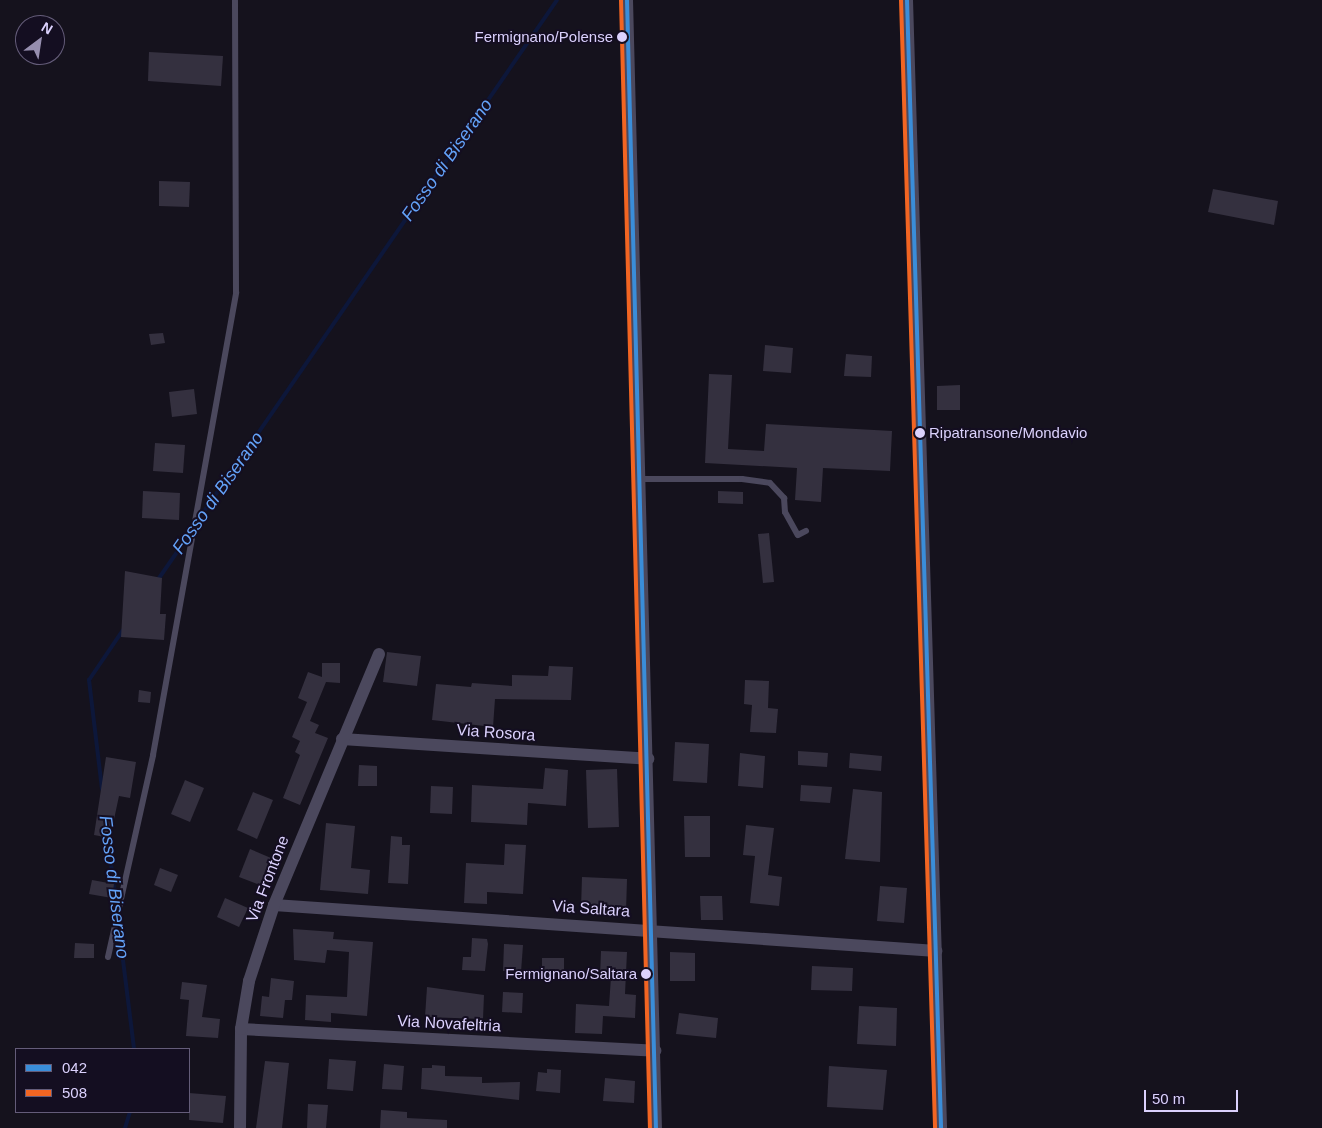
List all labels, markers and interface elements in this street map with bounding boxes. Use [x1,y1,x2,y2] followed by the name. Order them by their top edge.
[15,15,65,65] north arrow
[39,19,56,37] text: N
[475,28,613,46] place label: Fermignano/Polense
[617,32,627,42] marker: Fermignano/Polense
[397,95,497,225] water label: Fosso di Biserano
[929,424,1087,442] place label: Ripatransone/Mondavio
[168,428,268,558] water label: Fosso di Biserano
[915,428,925,438] marker: Ripatransone/Mondavio
[456,721,536,745] street label: Via Rosora
[95,814,133,960] water label: Fosso di Biserano
[243,833,293,925] street label: Via Frontone
[551,897,631,921] street label: Via Saltara
[505,965,637,983] place label: Fermignano/Saltara
[641,969,651,979] marker: Fermignano/Saltara
[397,1012,501,1036] street label: Via Novafeltria
[15,1048,190,1113] legend
[62,1059,87,1076] text: 042
[1147,1080,1241,1112] scale bar
[62,1084,87,1101] text: 508
[1152,1090,1185,1107] text: 50 m

